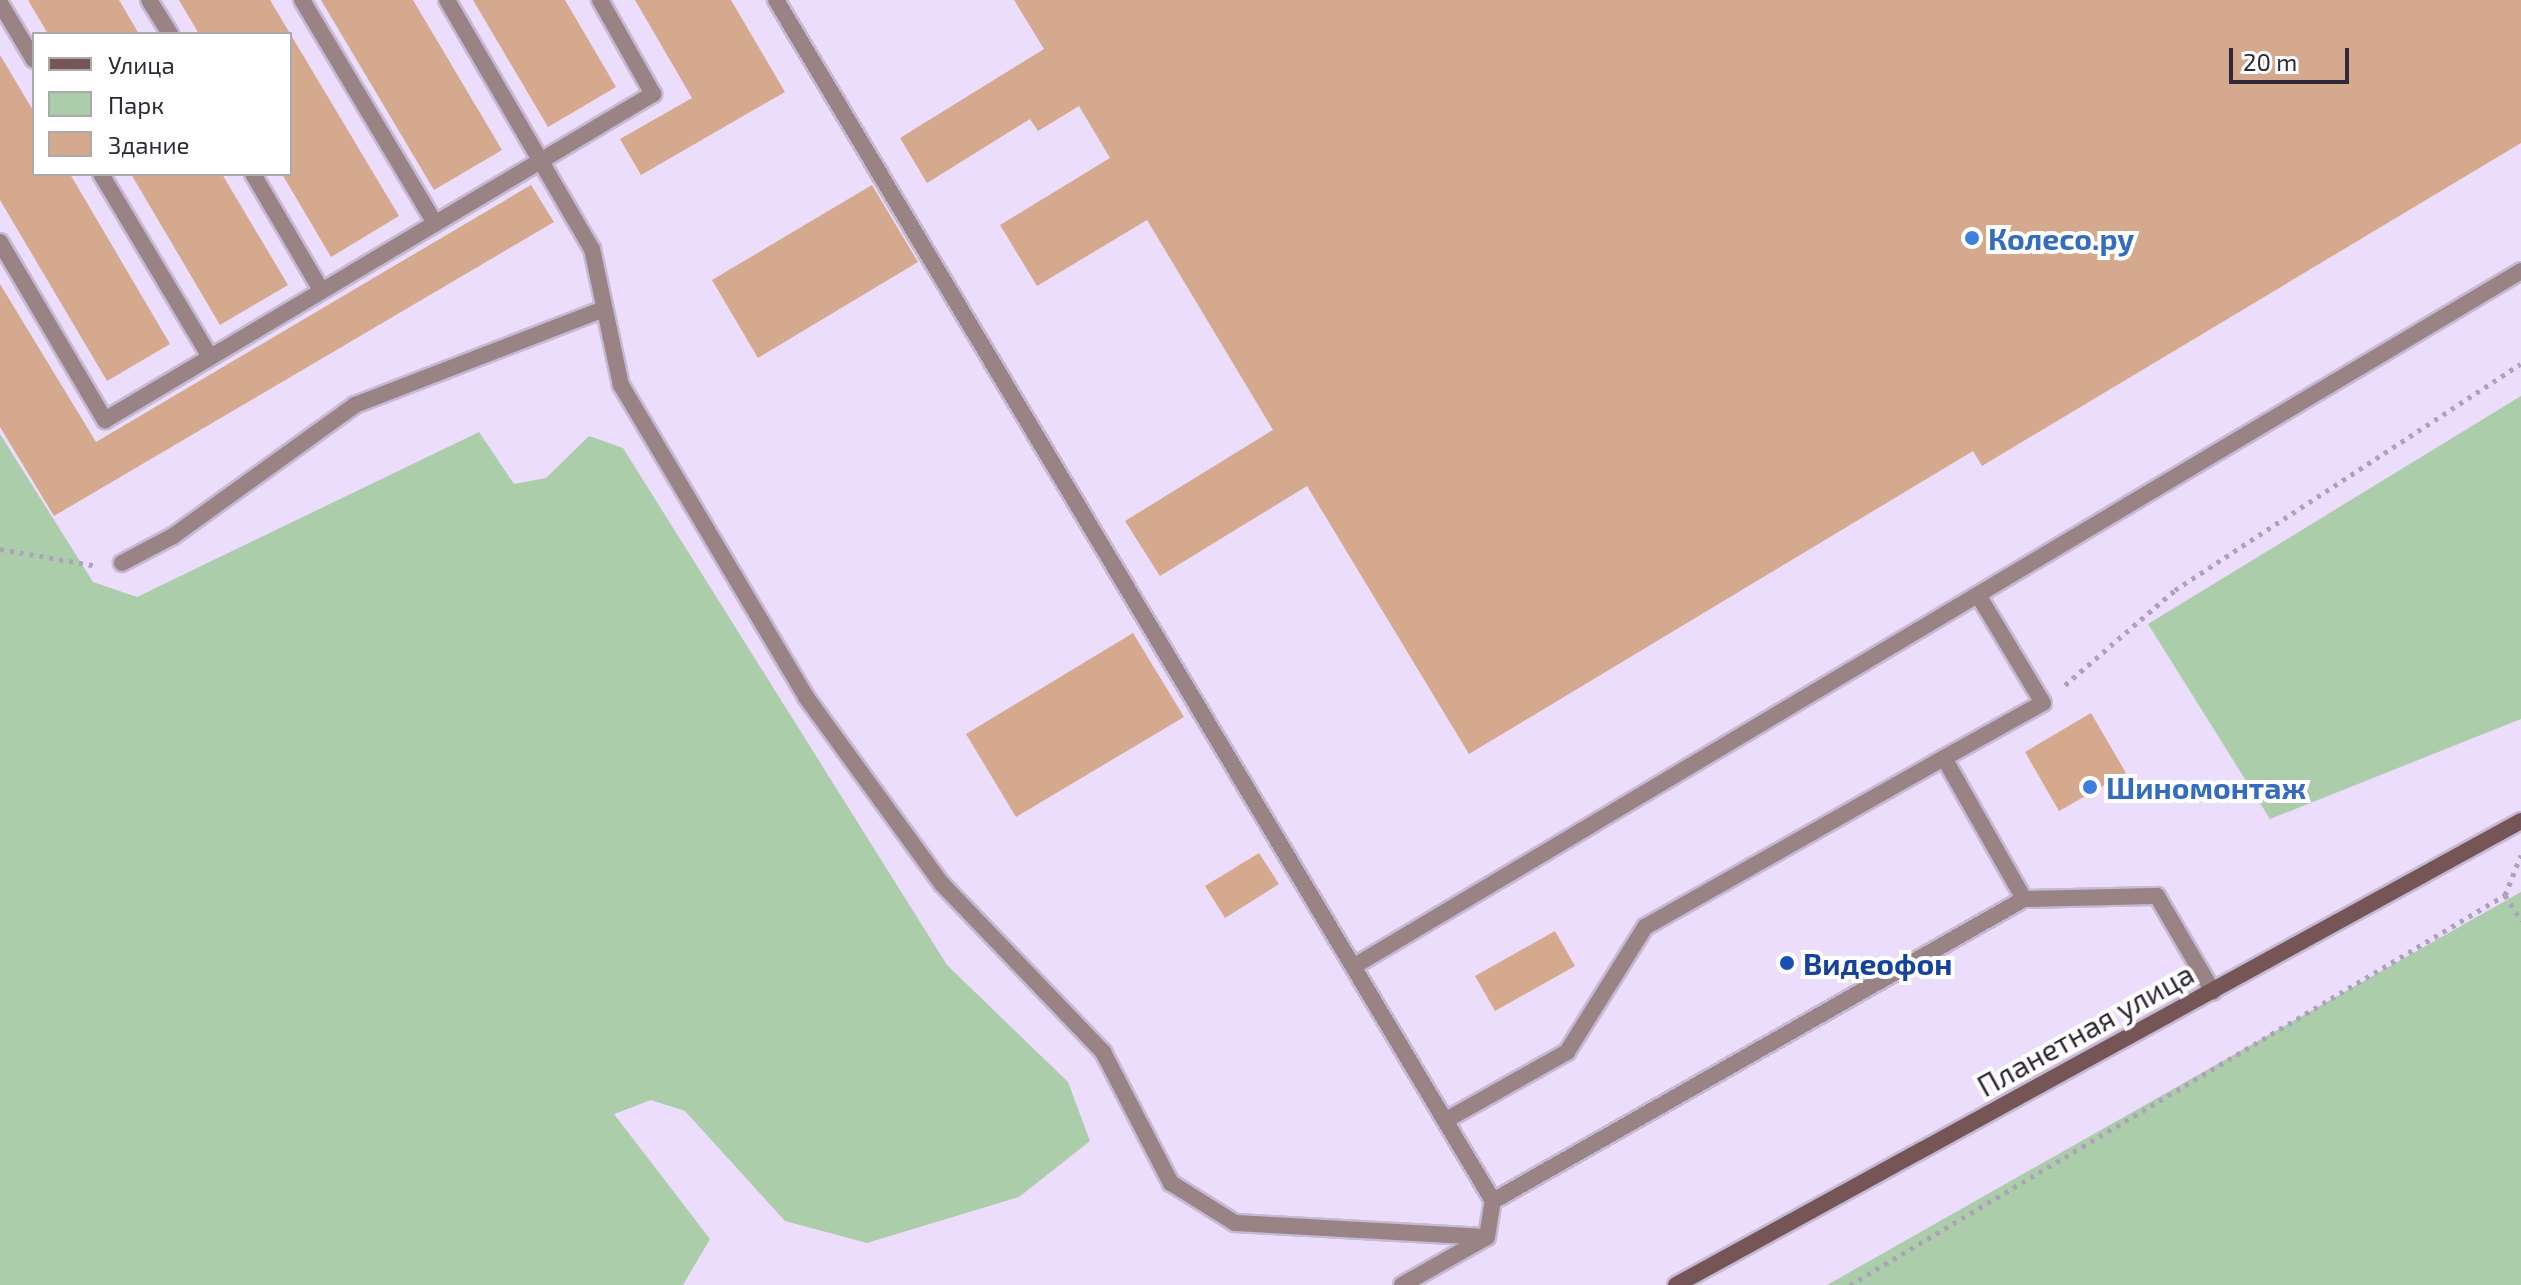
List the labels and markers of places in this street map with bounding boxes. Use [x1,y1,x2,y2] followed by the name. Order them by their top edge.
[1988,220,2134,256] place label: Колесо.ру
[1963,229,1981,247] marker: Колесо.ру
[2106,769,2306,805] place label: Шиномонтаж
[2081,778,2099,796] marker: Шиномонтаж
[1803,945,1952,981] place label: Видеофон
[1778,954,1796,972] marker: Видеофон

